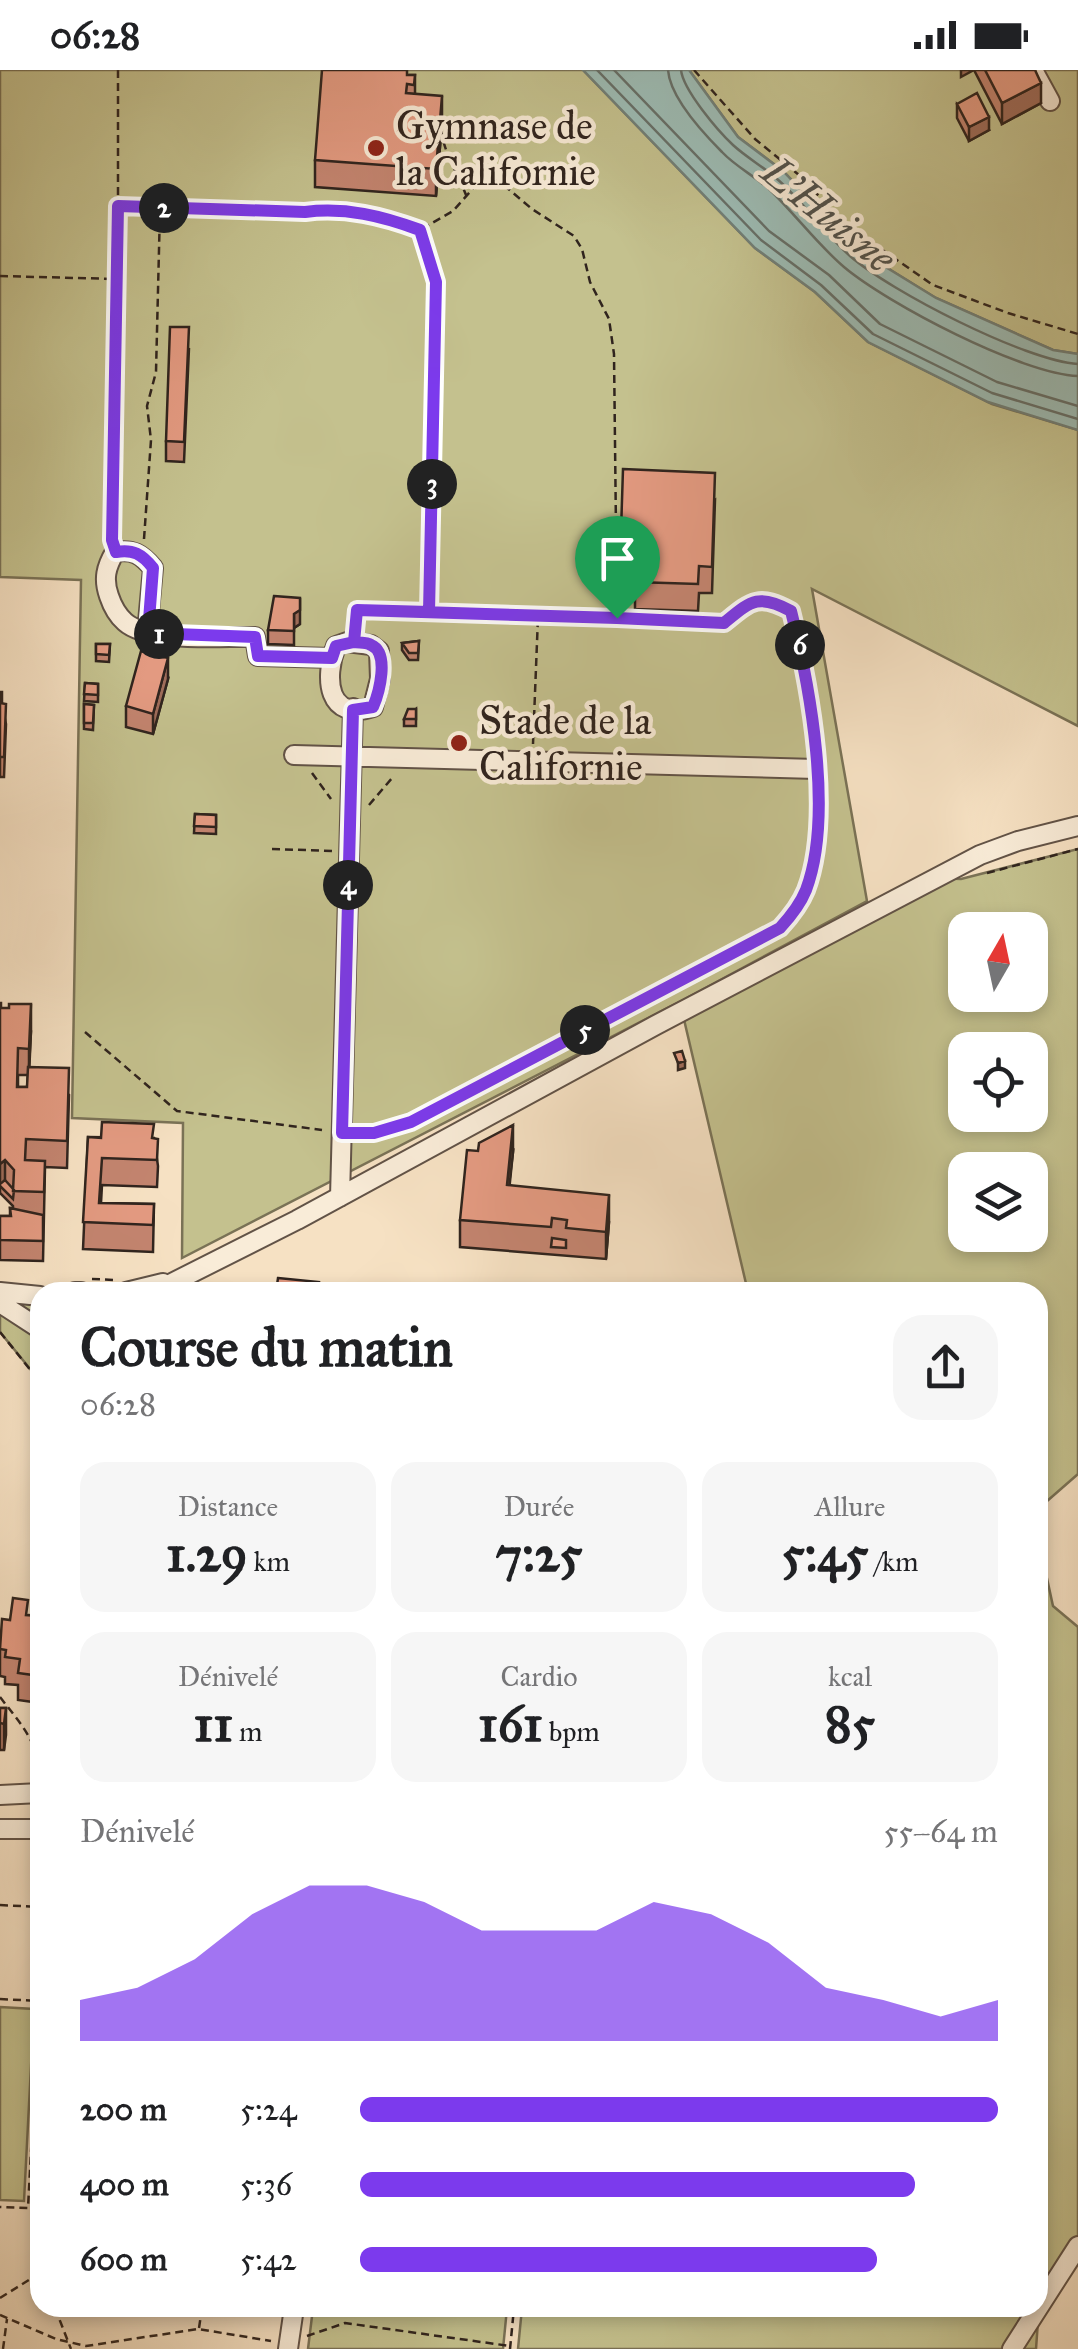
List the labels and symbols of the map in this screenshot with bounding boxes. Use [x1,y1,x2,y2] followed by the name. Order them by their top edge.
[396,101,596,196] place label: Gymnase de la Californie
[365,137,387,159] marker: Gymnase de la Californie
[750,144,906,285] water label: L'Huisne
[139,183,189,233] pin: 2
[407,459,457,509] pin: 3
[575,516,660,619] pin
[134,609,184,659] pin: 1
[775,620,825,670] pin: 6
[479,696,652,791] place label: Stade de la Californie
[448,732,470,754] marker: Stade de la Californie
[323,860,373,910] pin: 4
[948,912,1048,1012] north arrow
[560,1005,610,1055] pin: 5

